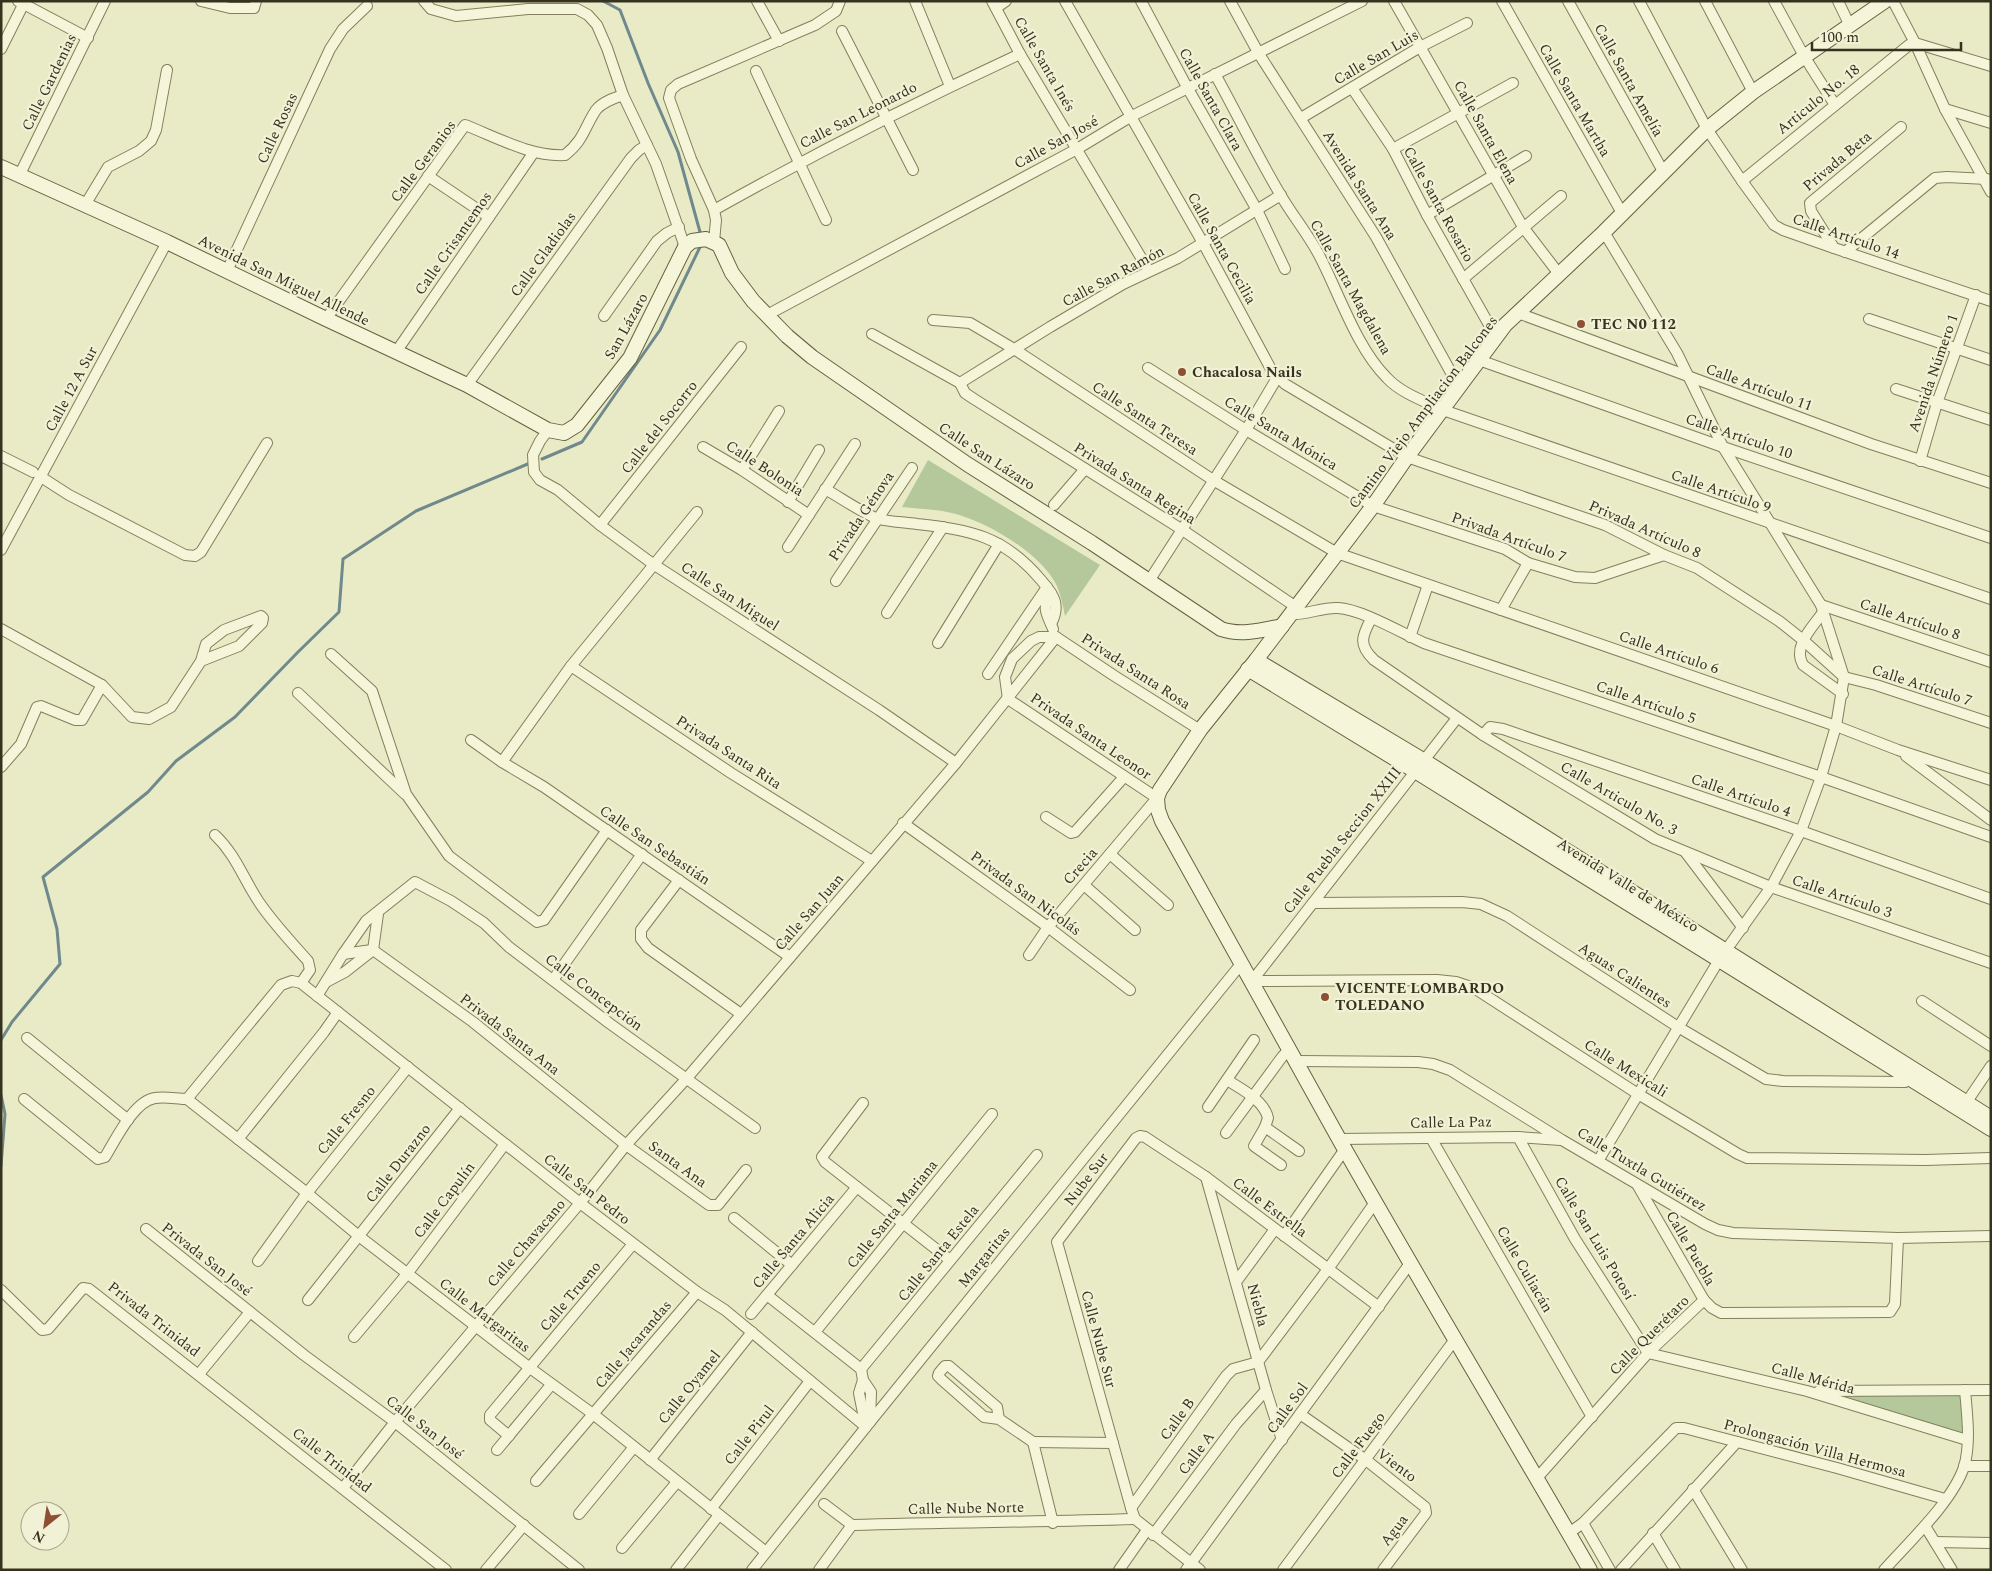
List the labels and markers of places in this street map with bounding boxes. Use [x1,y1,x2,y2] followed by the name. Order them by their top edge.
[1591,313,1676,336] place label: TEC N0 112
[1575,318,1587,330] marker: TEC N0 112
[1192,361,1302,384] place label: Chacalosa Nails
[1176,366,1188,378] marker: Chacalosa Nails
[1335,977,1504,1017] place label: VICENTE LOMBARDO TOLEDANO
[1319,991,1331,1003] marker: VICENTE LOMBARDO TOLEDANO

